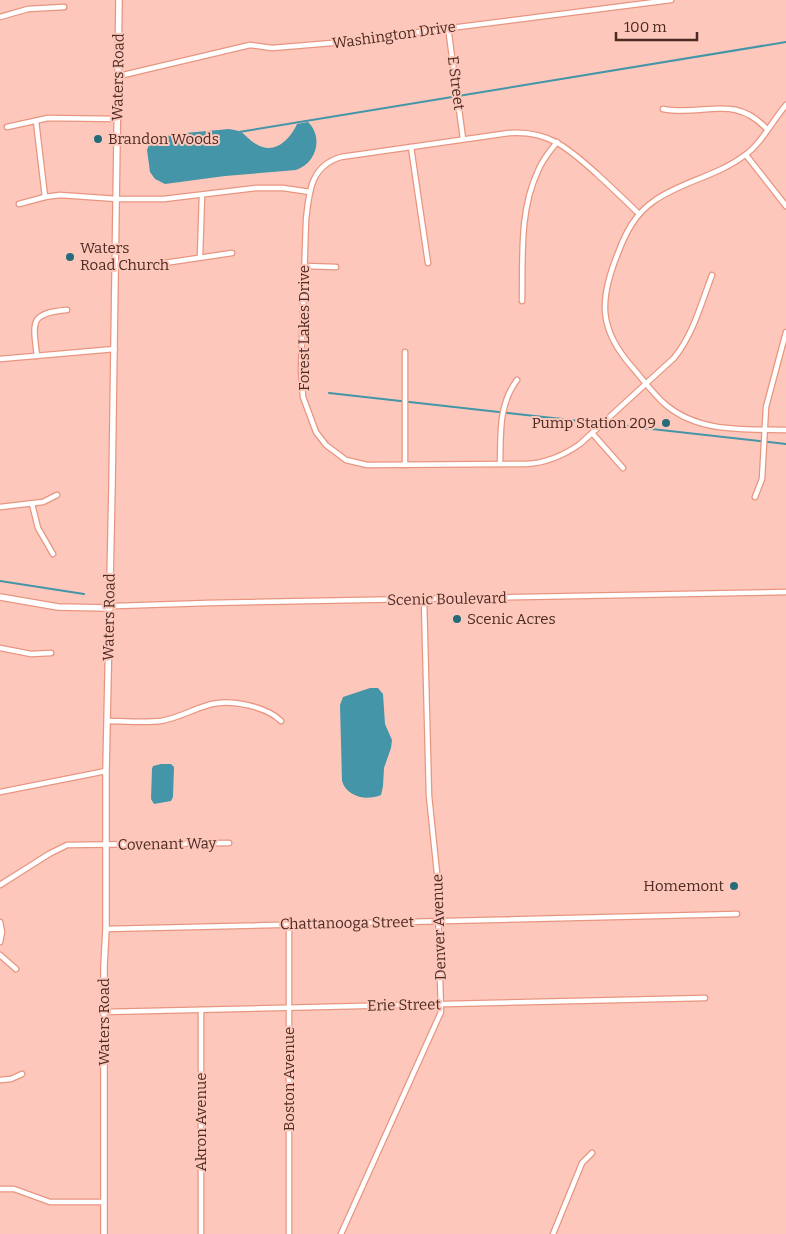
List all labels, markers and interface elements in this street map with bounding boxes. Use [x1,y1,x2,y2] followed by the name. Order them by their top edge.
[616,10,697,42] scale bar
[331,17,457,53] street label: Washington Drive
[624,18,667,36] text: 100 m
[108,33,128,121] street label: Waters Road
[444,55,468,112] street label: E Street
[108,130,219,148] place label: Brandon Woods
[92,133,104,145] marker: Brandon Woods
[80,239,170,274] place label: Waters Road Church
[64,251,76,263] marker: Waters Road Church
[295,265,313,391] street label: Forest Lakes Drive
[532,414,656,432] place label: Pump Station 209
[660,417,672,429] marker: Pump Station 209
[99,573,119,661] street label: Waters Road
[387,589,507,609] street label: Scenic Boulevard
[467,610,556,628] place label: Scenic Acres
[451,613,463,625] marker: Scenic Acres
[117,834,217,854] street label: Covenant Way
[428,874,450,980] street label: Denver Avenue
[643,877,725,895] place label: Homemont
[728,880,740,892] marker: Homemont
[280,913,415,933] street label: Chattanooga Street
[95,978,113,1066] street label: Waters Road
[367,995,442,1015] street label: Erie Street
[280,1027,298,1131] street label: Boston Avenue
[192,1073,210,1171] street label: Akron Avenue

